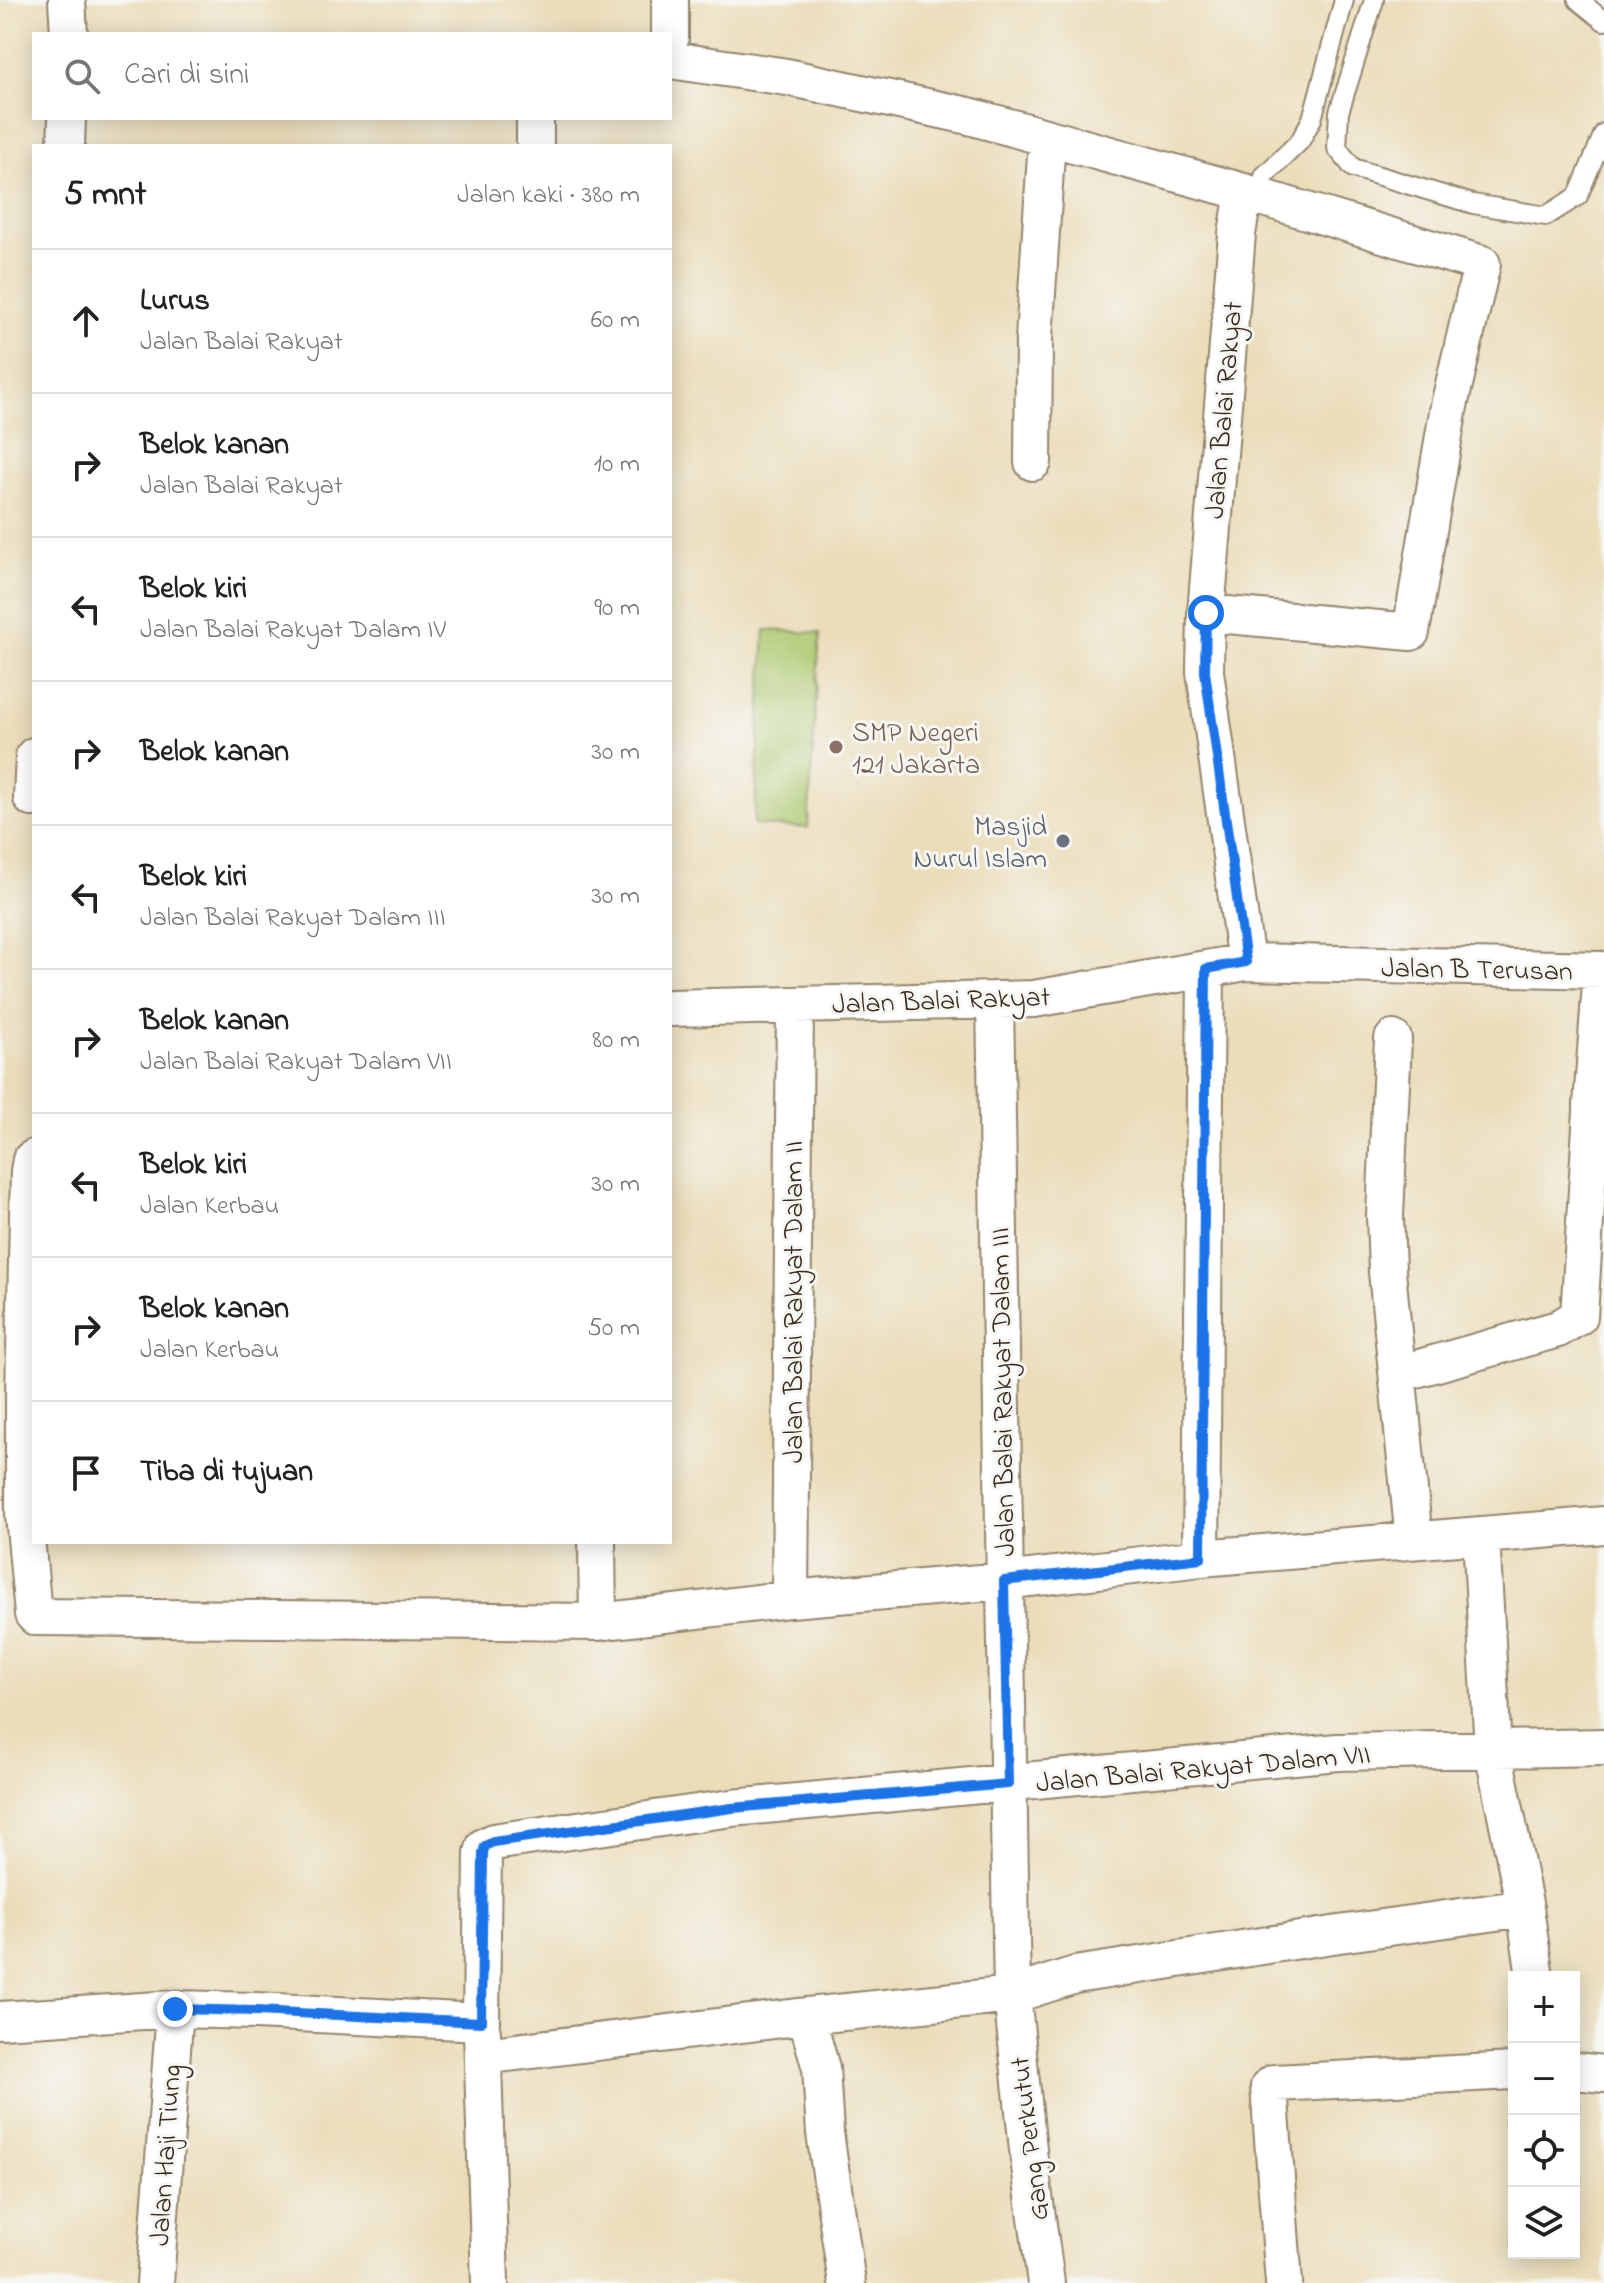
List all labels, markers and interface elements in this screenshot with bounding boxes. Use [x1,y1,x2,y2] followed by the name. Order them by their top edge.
[32,32,672,120] search box
[60,54,104,98] icon: search
[124,54,250,98] text: Cari di sini
[64,171,147,221] text: 5 mnt
[457,177,640,215] text: Jalan kaki · 380 m
[140,280,210,324] text: Lurus
[64,299,108,343] icon: ahead
[1196,300,1255,521] street label: Jalan Balai Rakyat
[591,302,640,340] text: 60 m
[140,324,343,362] text: Jalan Balai Rakyat
[140,424,289,468] text: Belok kanan
[64,443,108,487] icon: right
[594,446,640,484] text: 10 m
[140,468,343,506] text: Jalan Balai Rakyat
[140,568,247,612] text: Belok kiri
[64,587,108,631] icon: left
[594,590,640,628] text: 90 m
[1188,595,1224,631] route start
[140,612,446,650] text: Jalan Balai Rakyat Dalam IV
[852,714,980,787] place label: SMP Negeri 121 Jakarta
[64,731,108,775] icon: right
[140,731,289,775] text: Belok kanan
[591,734,640,772] text: 30 m
[827,738,845,756] marker: SMP Negeri 121 Jakarta
[913,808,1047,881] place label: Masjid Nurul Islam
[1054,832,1072,850] marker: Masjid Nurul Islam
[140,856,247,900] text: Belok kiri
[64,875,108,919] icon: left
[591,878,640,916] text: 30 m
[140,900,446,938] text: Jalan Balai Rakyat Dalam III
[1381,949,1573,994] street label: Jalan B Terusan
[831,978,1051,1027] street label: Jalan Balai Rakyat
[140,1000,289,1044] text: Belok kanan
[64,1019,108,1063] icon: right
[592,1022,640,1060] text: 80 m
[140,1044,452,1082] text: Jalan Balai Rakyat Dalam VII
[775,1141,816,1463] street label: Jalan Balai Rakyat Dalam II
[140,1144,247,1188] text: Belok kiri
[64,1163,108,1207] icon: left
[591,1166,640,1204] text: 30 m
[140,1188,279,1226] text: Jalan Kerbau
[981,1227,1028,1557] street label: Jalan Balai Rakyat Dalam III
[140,1288,289,1332] text: Belok kanan
[64,1307,108,1351] icon: right
[587,1310,640,1348] text: 50 m
[140,1332,279,1370] text: Jalan Kerbau
[64,1451,108,1495] icon: arrive
[140,1451,313,1495] text: Tiba di tujuan
[1034,1735,1372,1806] street label: Jalan Balai Rakyat Dalam VII
[1508,1971,1580,2259] map controls
[1508,1971,1580,2043] button: +
[157,1991,193,2027] route end
[1508,2043,1580,2115] button: −
[1001,2054,1062,2223] street label: Gang Perkutut
[141,2063,194,2247] street label: Jalan Haji Tiung
[1508,2115,1580,2187] button: locate
[1508,2187,1580,2259] button: layers

